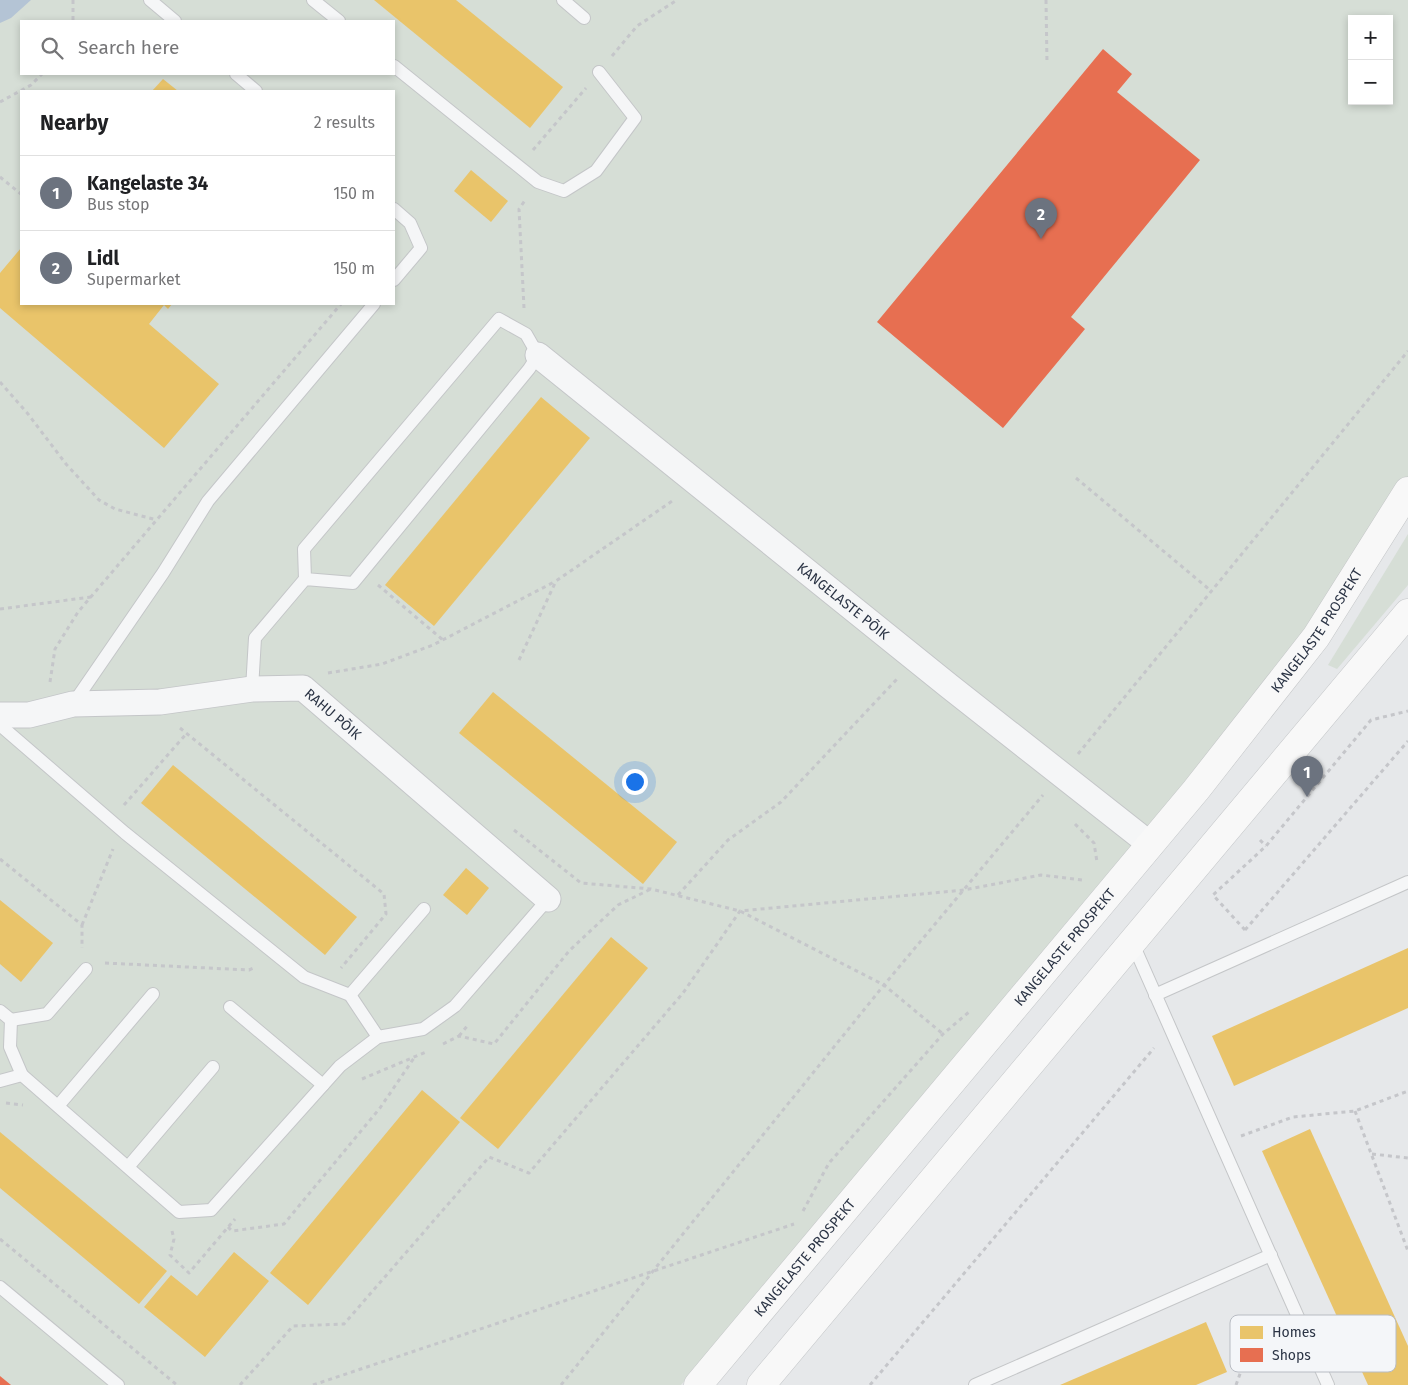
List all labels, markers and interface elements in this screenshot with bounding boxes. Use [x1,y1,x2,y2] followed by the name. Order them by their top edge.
[1348,15,1393,105] map controls
[1348,15,1393,60] button: +
[20,20,395,75] search box
[38,34,66,62] icon: search
[78,36,179,59] text: Search here
[1348,60,1393,105] button: −
[40,110,108,136] text: Nearby
[314,113,375,132] text: 2 results
[87,172,208,195] text: Kangelaste 34
[52,184,60,203] text: 1
[333,184,375,203] text: 150 m
[87,195,150,214] text: Bus stop
[1025,198,1057,239] pin: 2
[87,247,119,270] text: Lidl
[52,259,60,278] text: 2
[333,259,375,278] text: 150 m
[87,270,181,289] text: Supermarket
[794,559,893,643] street label: KANGELASTE PÕIK
[1267,564,1366,696] street label: KANGELASTE PROSPEKT
[301,685,365,743] street label: RAHU PÕIK
[1291,756,1323,797] pin: 1
[622,769,648,795] your location
[1010,884,1119,1009] street label: KANGELASTE PROSPEKT
[751,1195,859,1320] street label: KANGELASTE PROSPEKT
[1230,1315,1396,1372] legend
[1272,1324,1316,1341] text: Homes
[1272,1347,1311,1364] text: Shops

